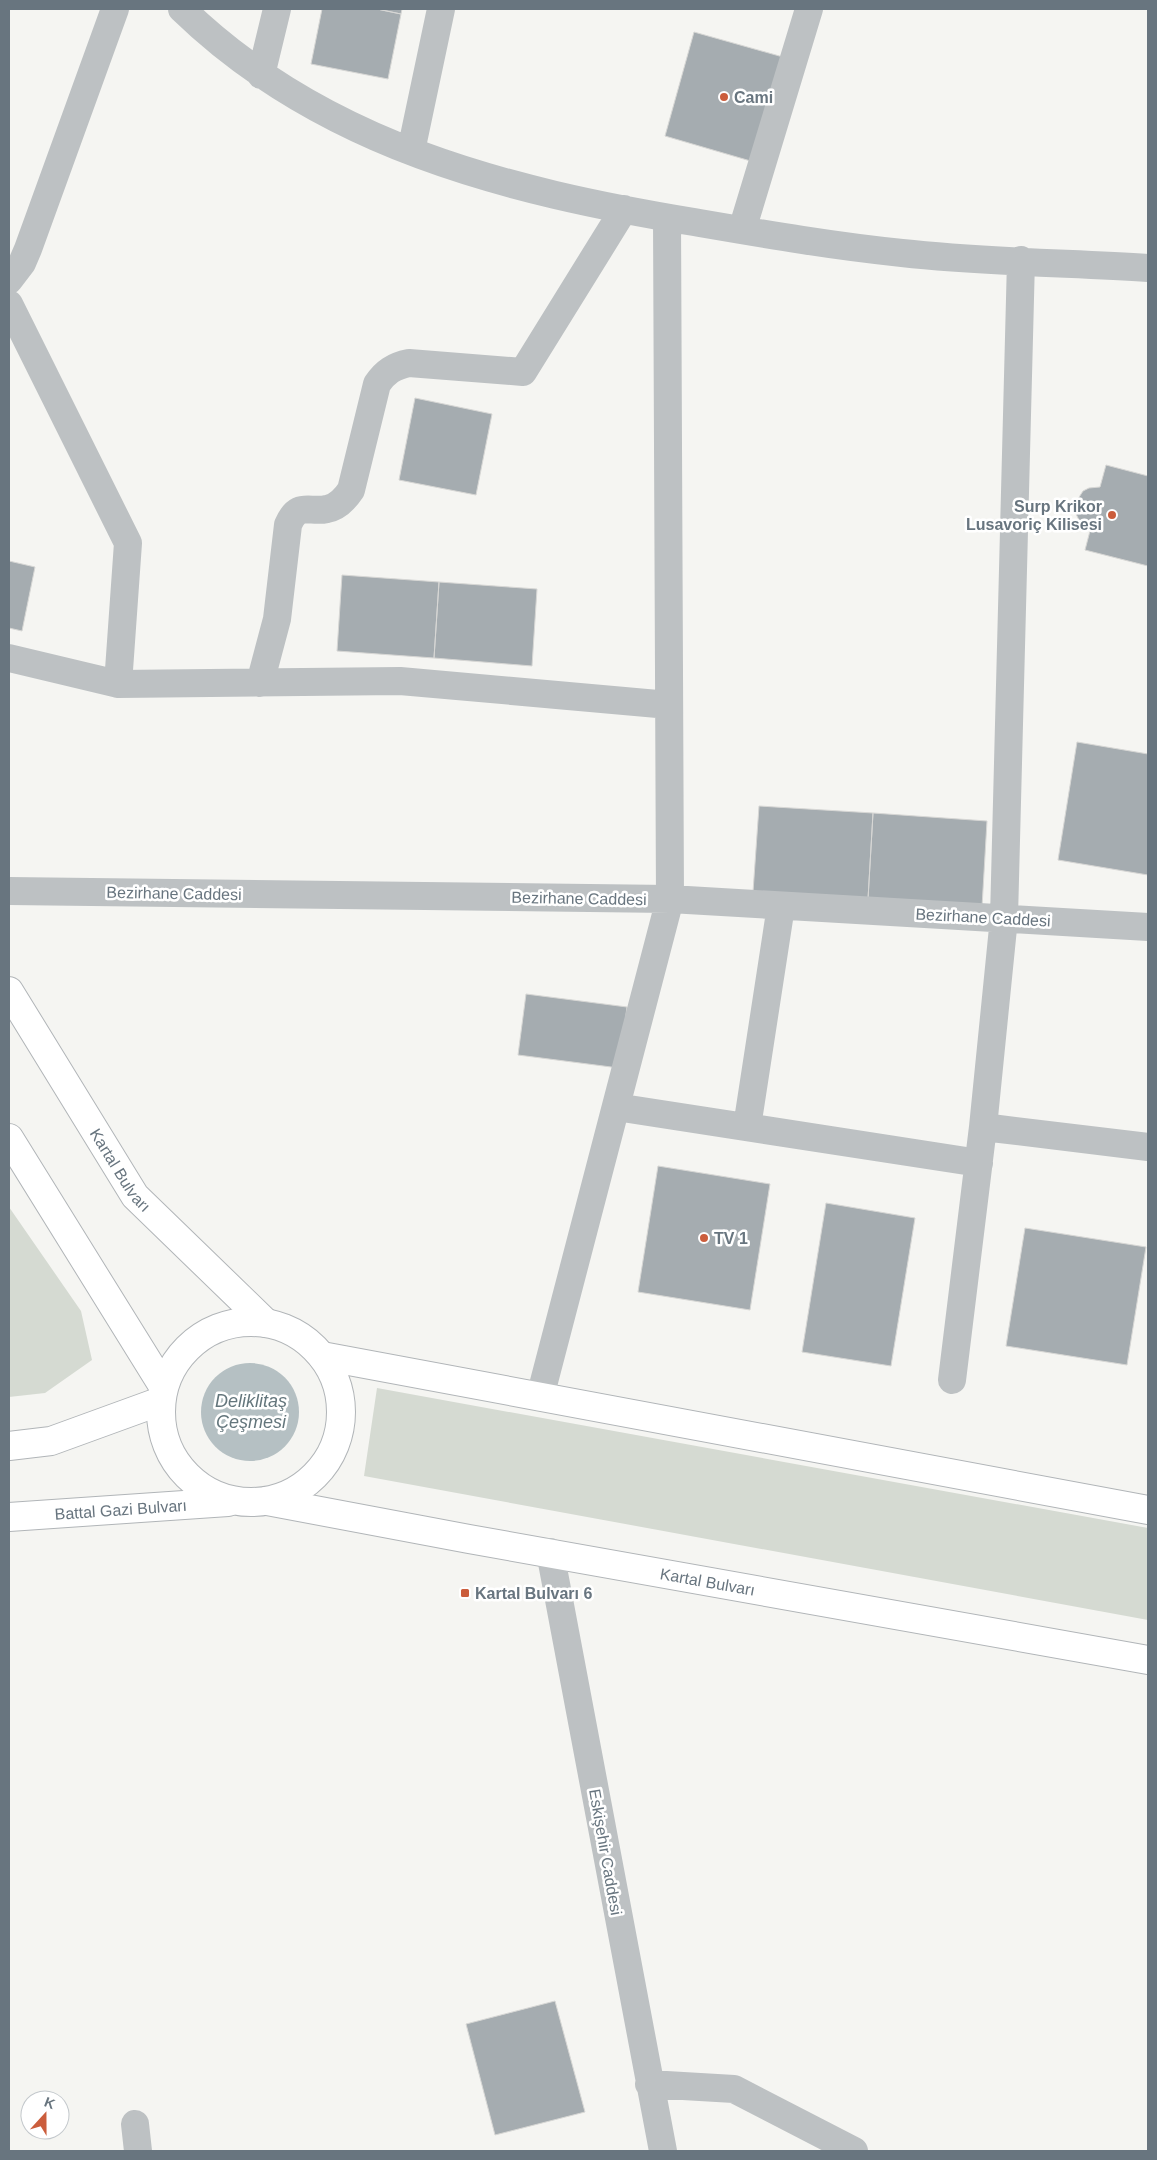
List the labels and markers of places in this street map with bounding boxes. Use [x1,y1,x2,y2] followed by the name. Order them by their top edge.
[734,89,773,106] place label: Cami
[718,91,730,103] marker: Cami
[966,498,1102,533] place label: Surp Krikor Lusavoriç Kilisesi
[1106,509,1118,521] marker: Surp Krikor Lusavoriç Kilisesi
[714,1230,748,1247] place label: TV 1
[698,1232,710,1244] marker: TV 1
[475,1585,592,1602] place label: Kartal Bulvarı 6
[459,1587,471,1599] marker: Kartal Bulvarı 6

